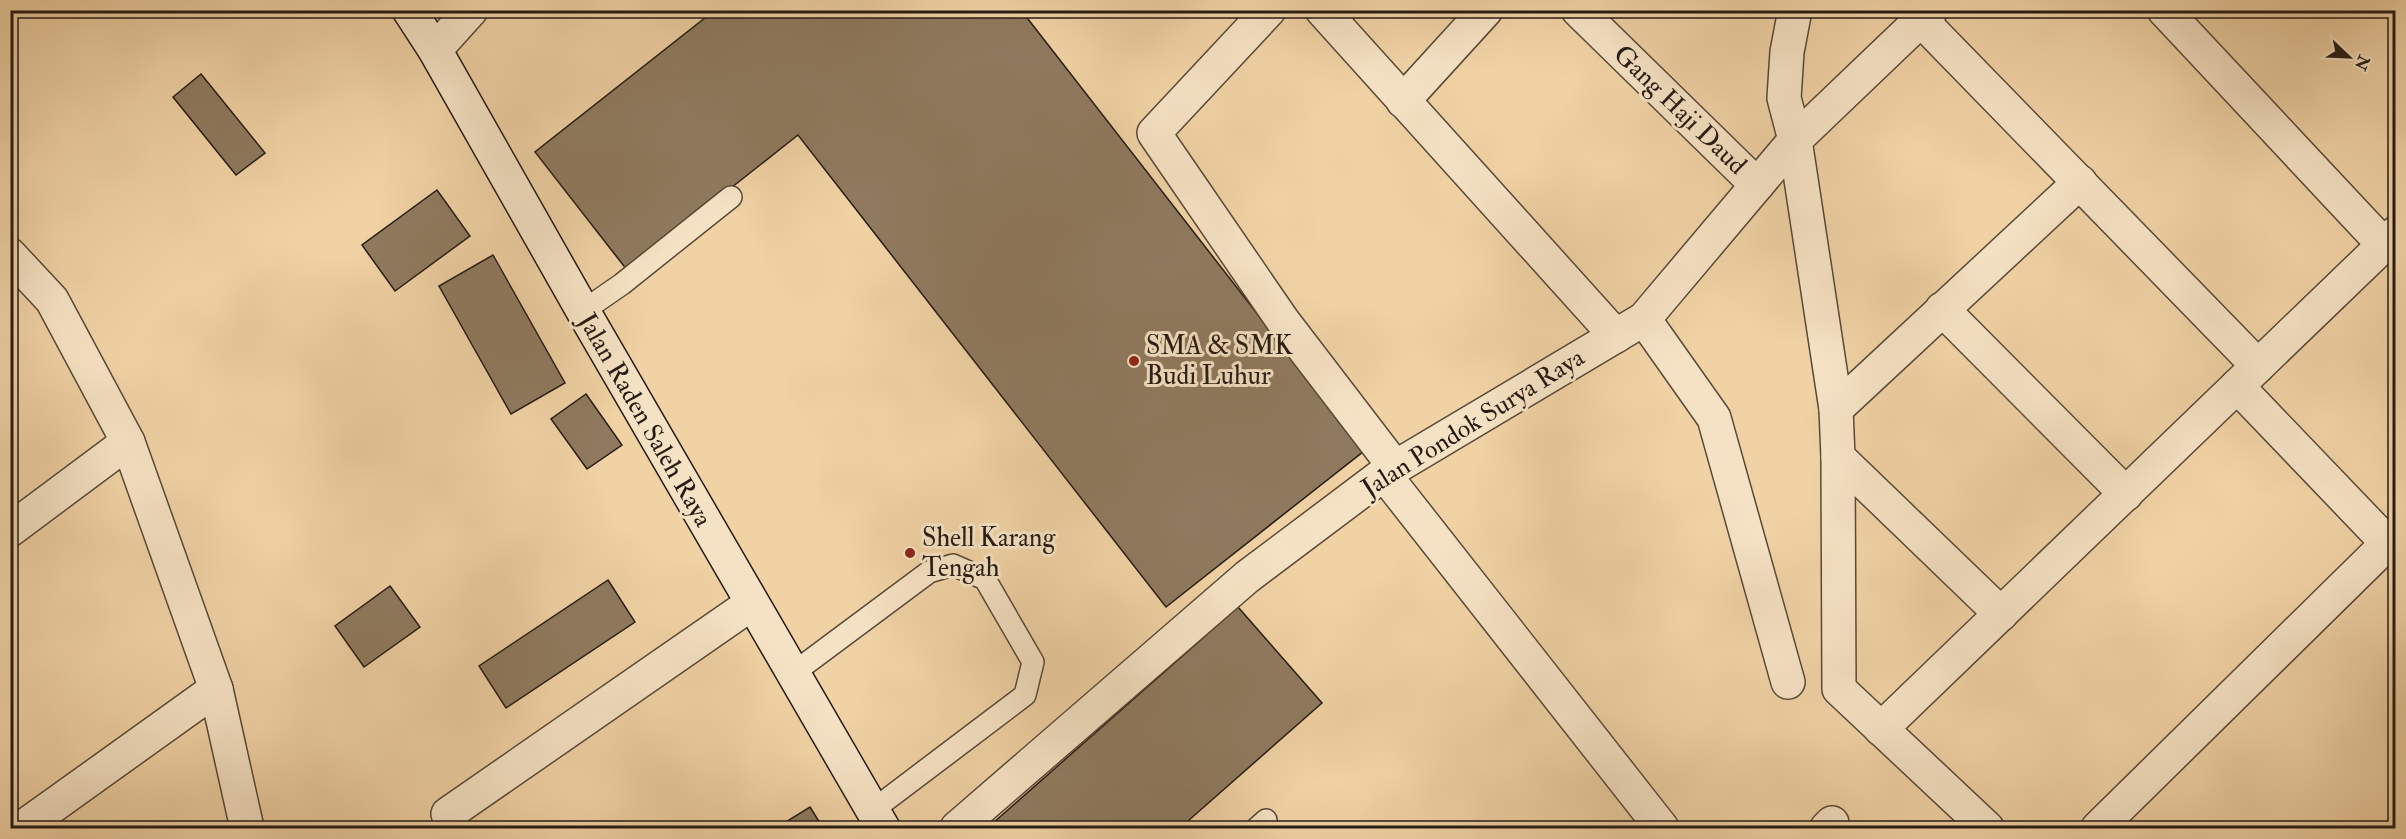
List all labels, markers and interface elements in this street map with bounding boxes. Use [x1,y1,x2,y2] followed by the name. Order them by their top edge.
[2319,27,2379,87] north arrow
[1607,38,1753,182] street label: Gang Haji Daud
[2350,51,2374,74] text: N
[570,307,719,533] street label: Jalan Raden Saleh Raya
[1146,330,1293,392] place label: SMA & SMK Budi Luhur
[1355,341,1590,505] street label: Jalan Pondok Surya Raya
[1127,354,1141,368] marker: SMA & SMK Budi Luhur
[922,522,1056,584] place label: Shell Karang Tengah
[903,546,917,560] marker: Shell Karang Tengah

